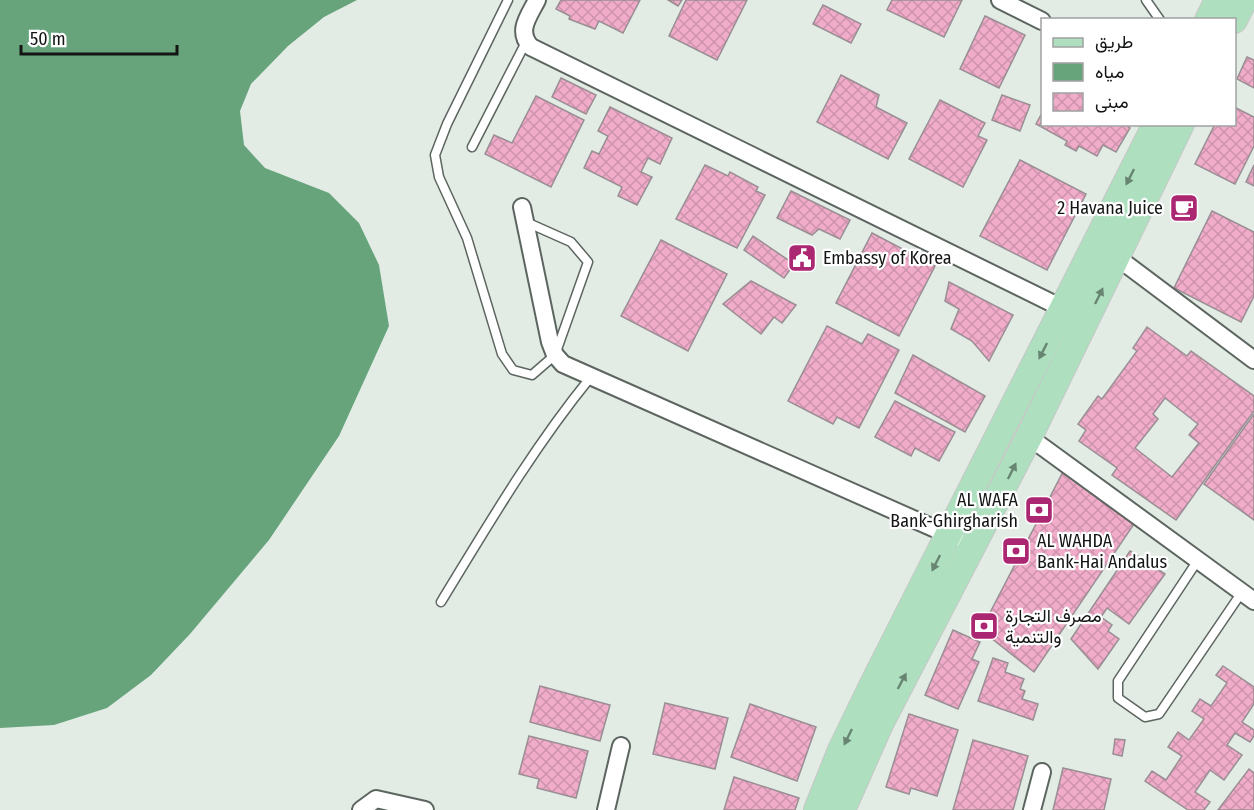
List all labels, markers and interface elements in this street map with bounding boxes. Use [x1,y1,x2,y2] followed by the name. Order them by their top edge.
[21,18,177,56] scale bar
[1041,18,1236,126] legend
[30,28,66,50] text: 50 m
[1095,31,1133,53] text: طريق
[1095,61,1124,83] text: مياه
[1095,91,1129,113] text: مبنى
[1126,168,1135,185] one-way arrow
[1168,192,1200,224] cafe icon: 2 Havana Juice
[1057,197,1163,219] place label: 2 Havana Juice
[786,242,818,274] public building icon: Embassy of Korea
[823,247,952,269] place label: Embassy of Korea
[1094,288,1103,305] one-way arrow
[1038,343,1048,360] one-way arrow
[1006,462,1016,480] one-way arrow
[890,489,1019,532] place label: AL WAFA Bank-Ghirgharish
[1023,494,1055,526] bank icon: AL WAFA Bank-Ghirgharish
[1037,530,1167,573] place label: AL WAHDA Bank-Hai Andalus
[1000,535,1032,567] bank icon: AL WAHDA Bank-Hai Andalus
[931,555,941,572] one-way arrow
[1005,605,1102,648] place label: مصرف التجارة والتنمية
[968,610,1000,642] bank icon: مصرف التجارة والتنمية
[897,672,907,689] one-way arrow
[843,728,852,745] one-way arrow

